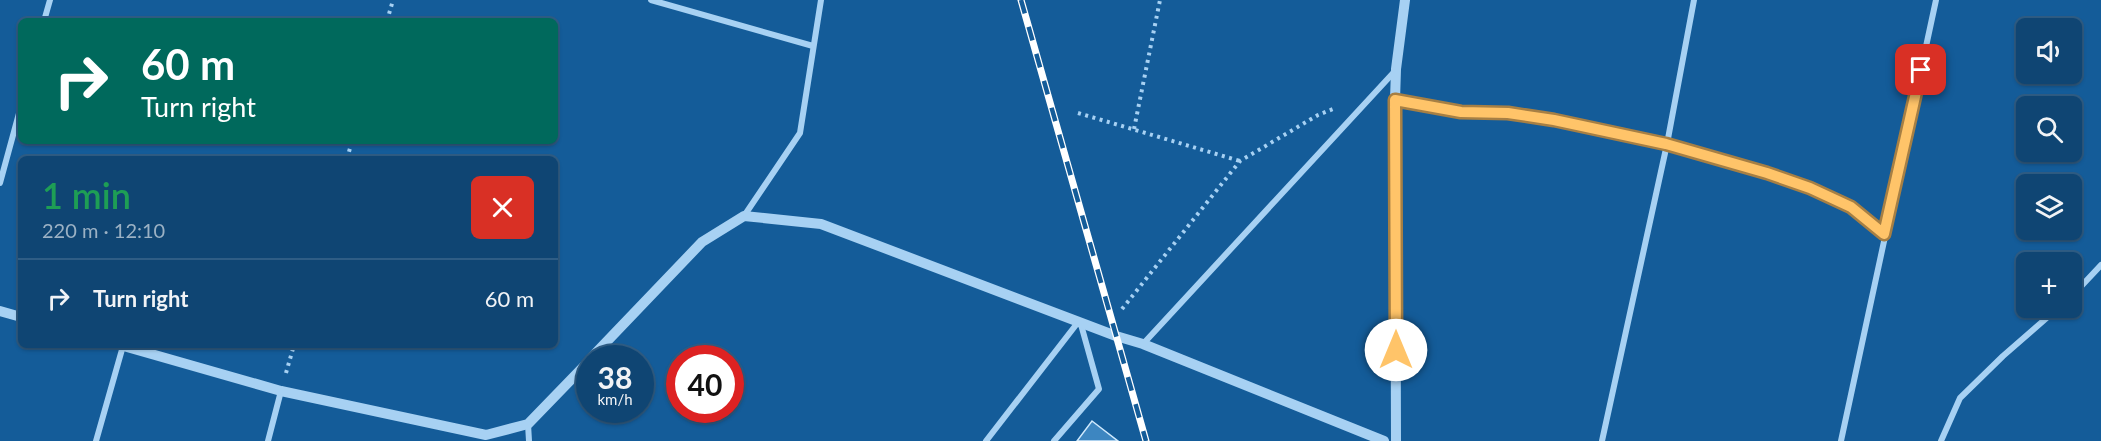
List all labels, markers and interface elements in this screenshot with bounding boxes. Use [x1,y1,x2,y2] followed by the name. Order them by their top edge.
[2016,18,2082,318] map controls
[2016,18,2082,84] button: sound
[141,39,235,89] text: 60 m
[42,42,120,120] icon: right
[1895,44,1946,95] pin
[1904,53,1937,86] icon: arrive
[141,90,256,123] text: Turn right
[2016,96,2082,162] button: search
[42,173,131,217] text: 1 min
[2016,174,2082,240] button: layers
[471,176,534,239] button: close
[42,218,165,242] text: 220 m · 12:10
[2016,252,2082,318] button: +
[42,282,75,315] icon: right
[93,285,188,312] text: Turn right
[485,285,534,312] text: 60 m
[1364,318,1428,382] position arrow
[666,345,744,423] speed limit sign: 40
[598,359,632,395] text: 38
[597,390,633,408] text: km/h

